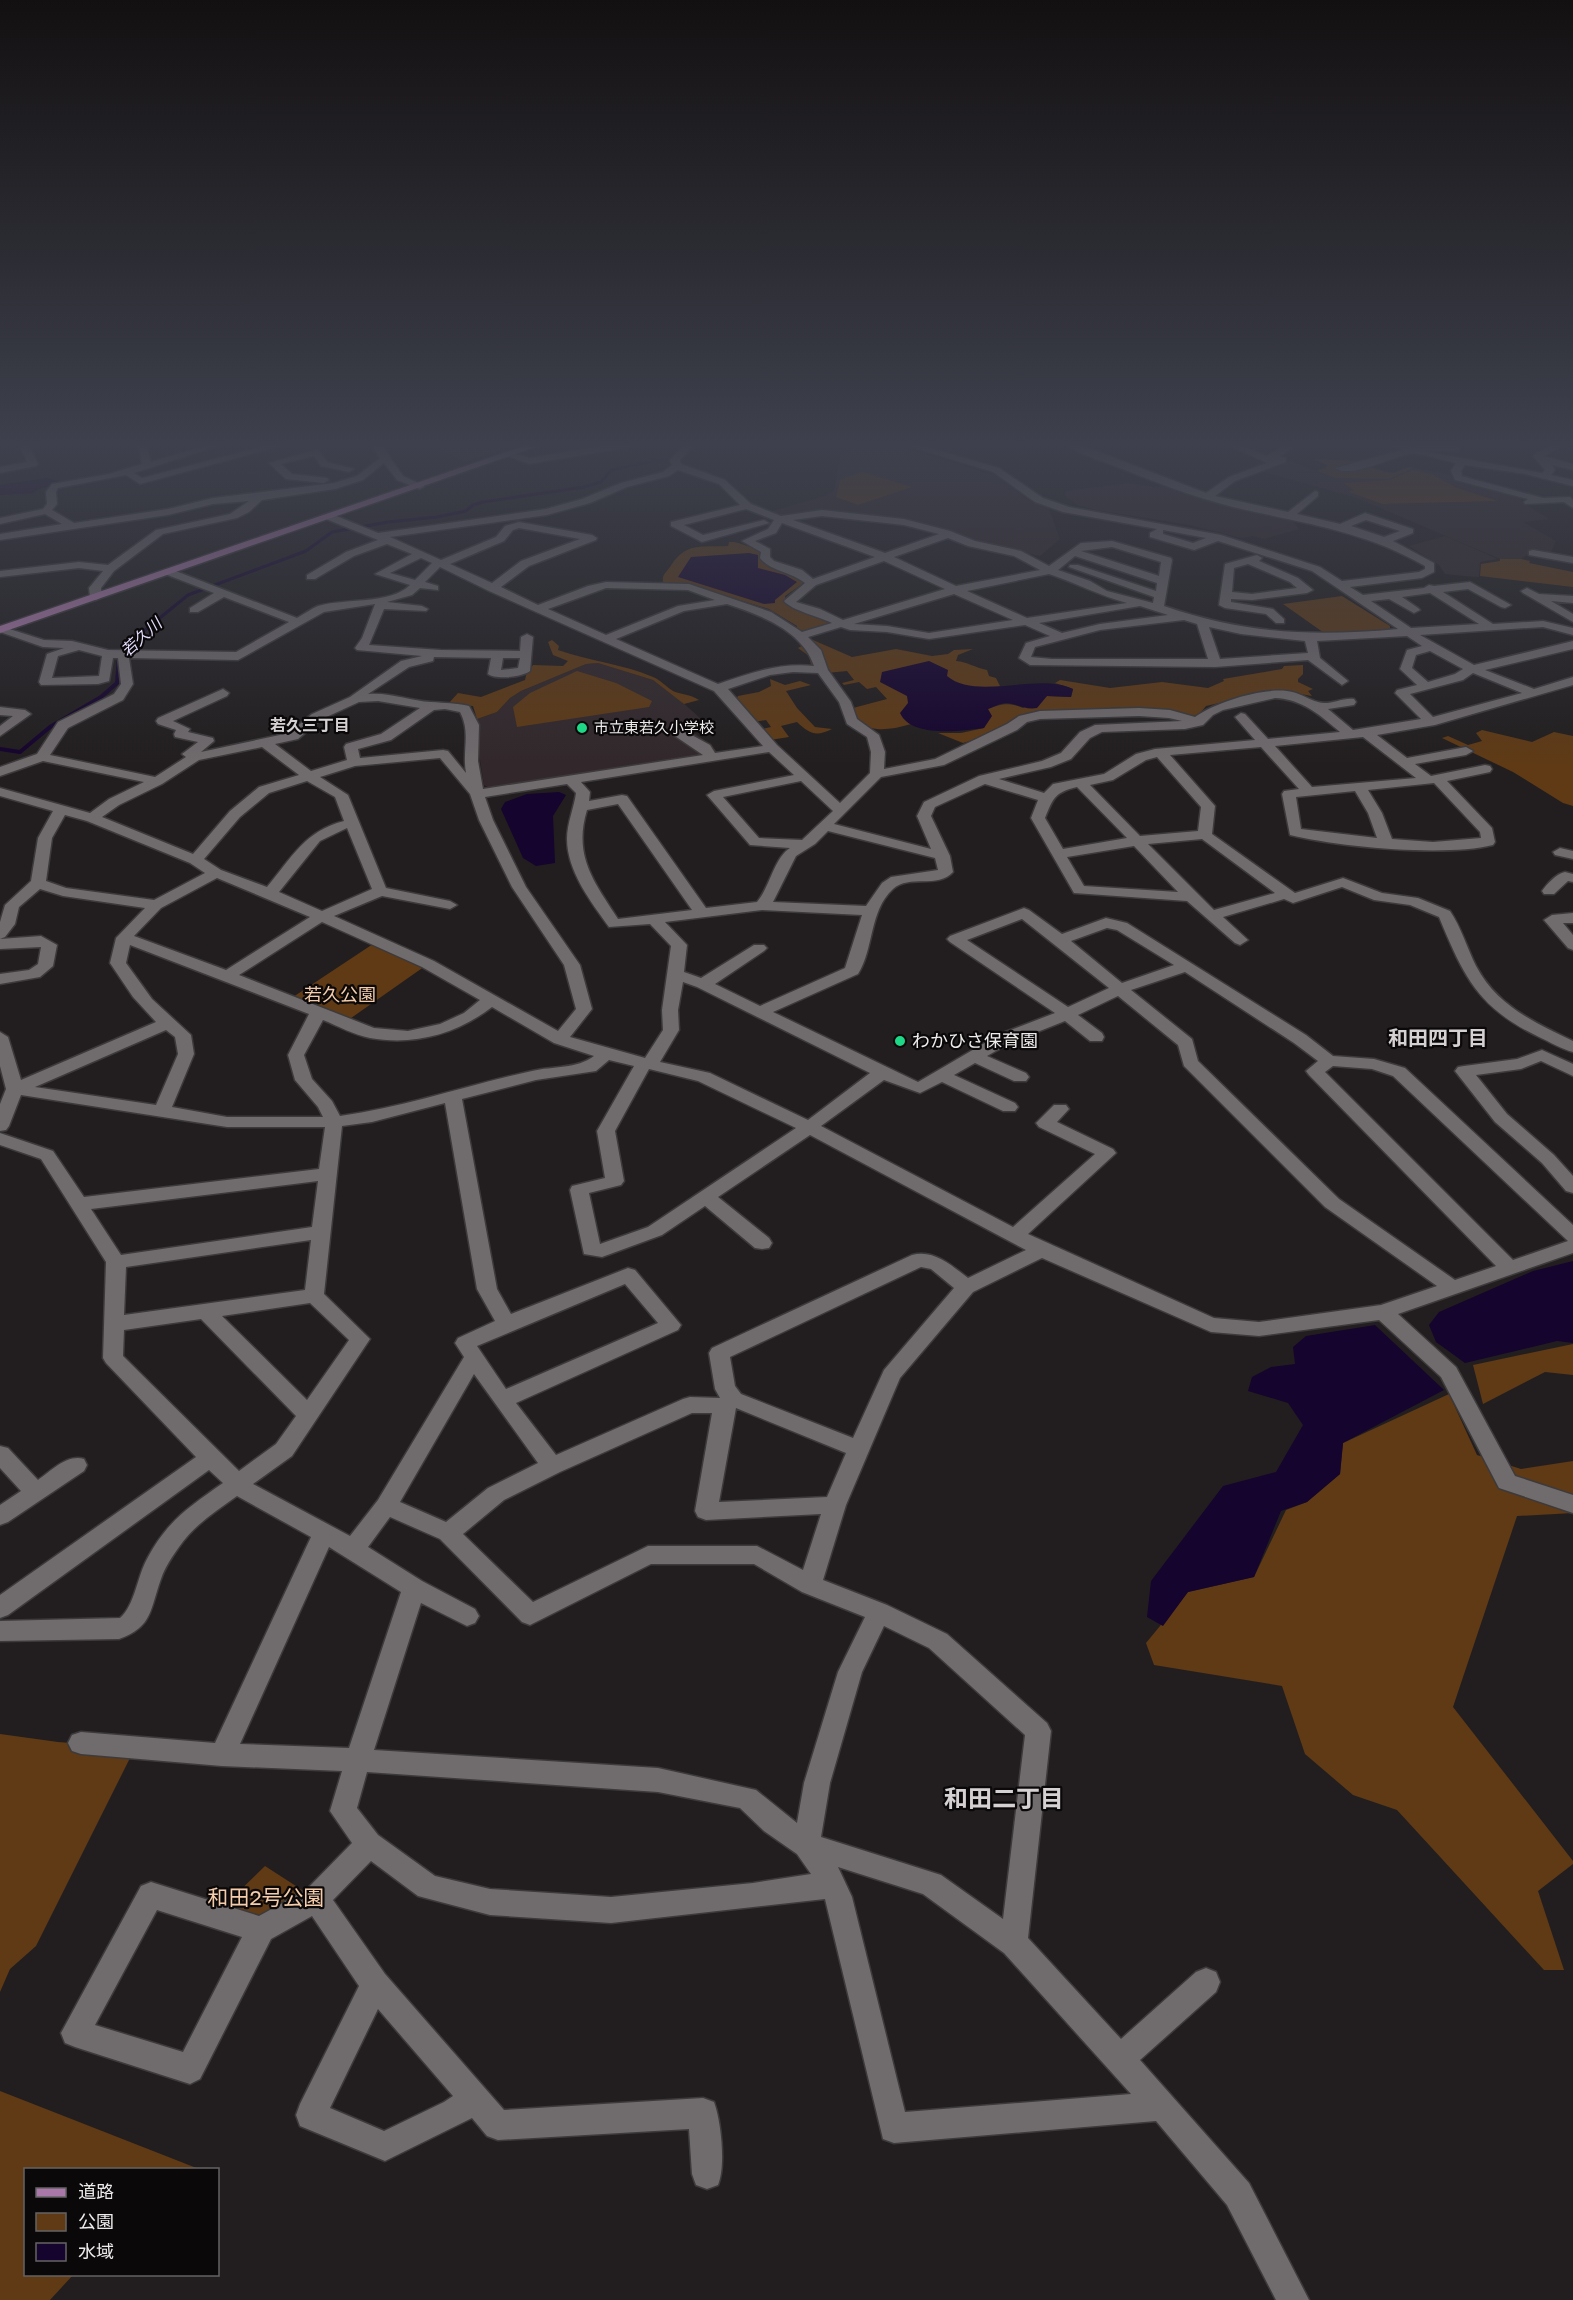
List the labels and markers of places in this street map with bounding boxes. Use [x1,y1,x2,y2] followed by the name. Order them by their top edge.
[594,718,714,736] place label: 市立東若久小学校
[575,721,589,735] marker: 市立東若久小学校
[912,1029,1038,1051] place label: わかひさ保育園
[893,1034,907,1048] marker: わかひさ保育園

